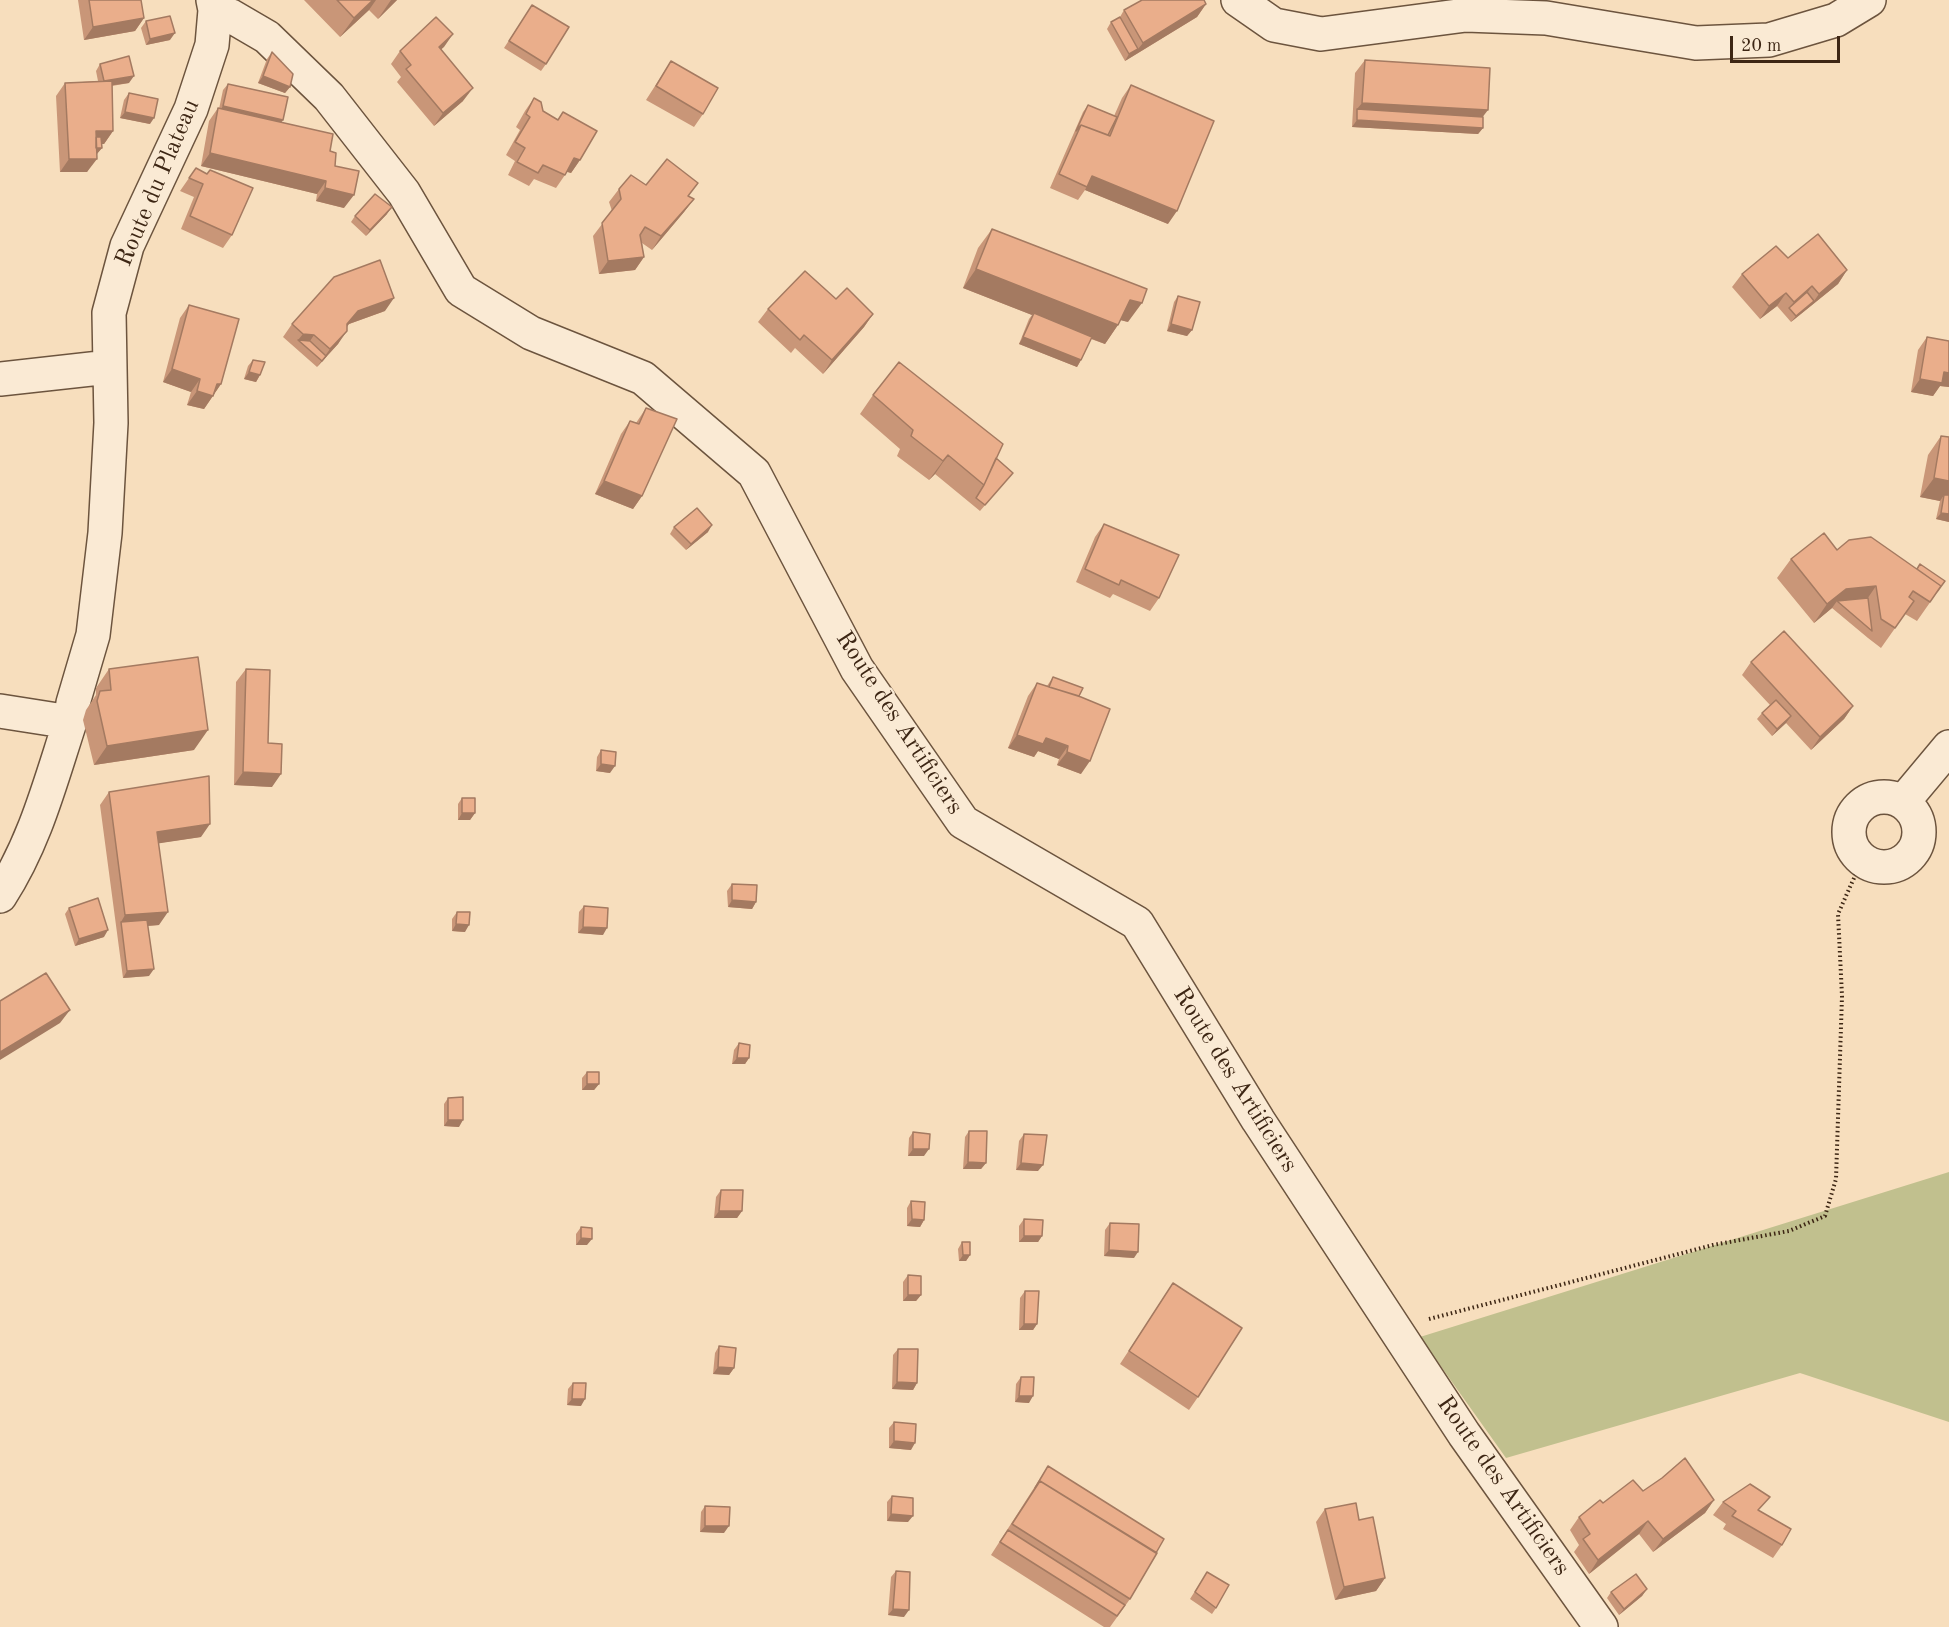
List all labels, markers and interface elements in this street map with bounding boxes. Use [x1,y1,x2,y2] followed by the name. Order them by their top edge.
[1733,24,1842,62] scale bar
[1741,37,1781,55] text: 20 m
[110,95,206,271] street label: Route du Plateau
[829,626,969,820] street label: Route des Artificiers
[1166,982,1304,1178] street label: Route des Artificiers
[1430,1391,1576,1581] street label: Route des Artificiers

